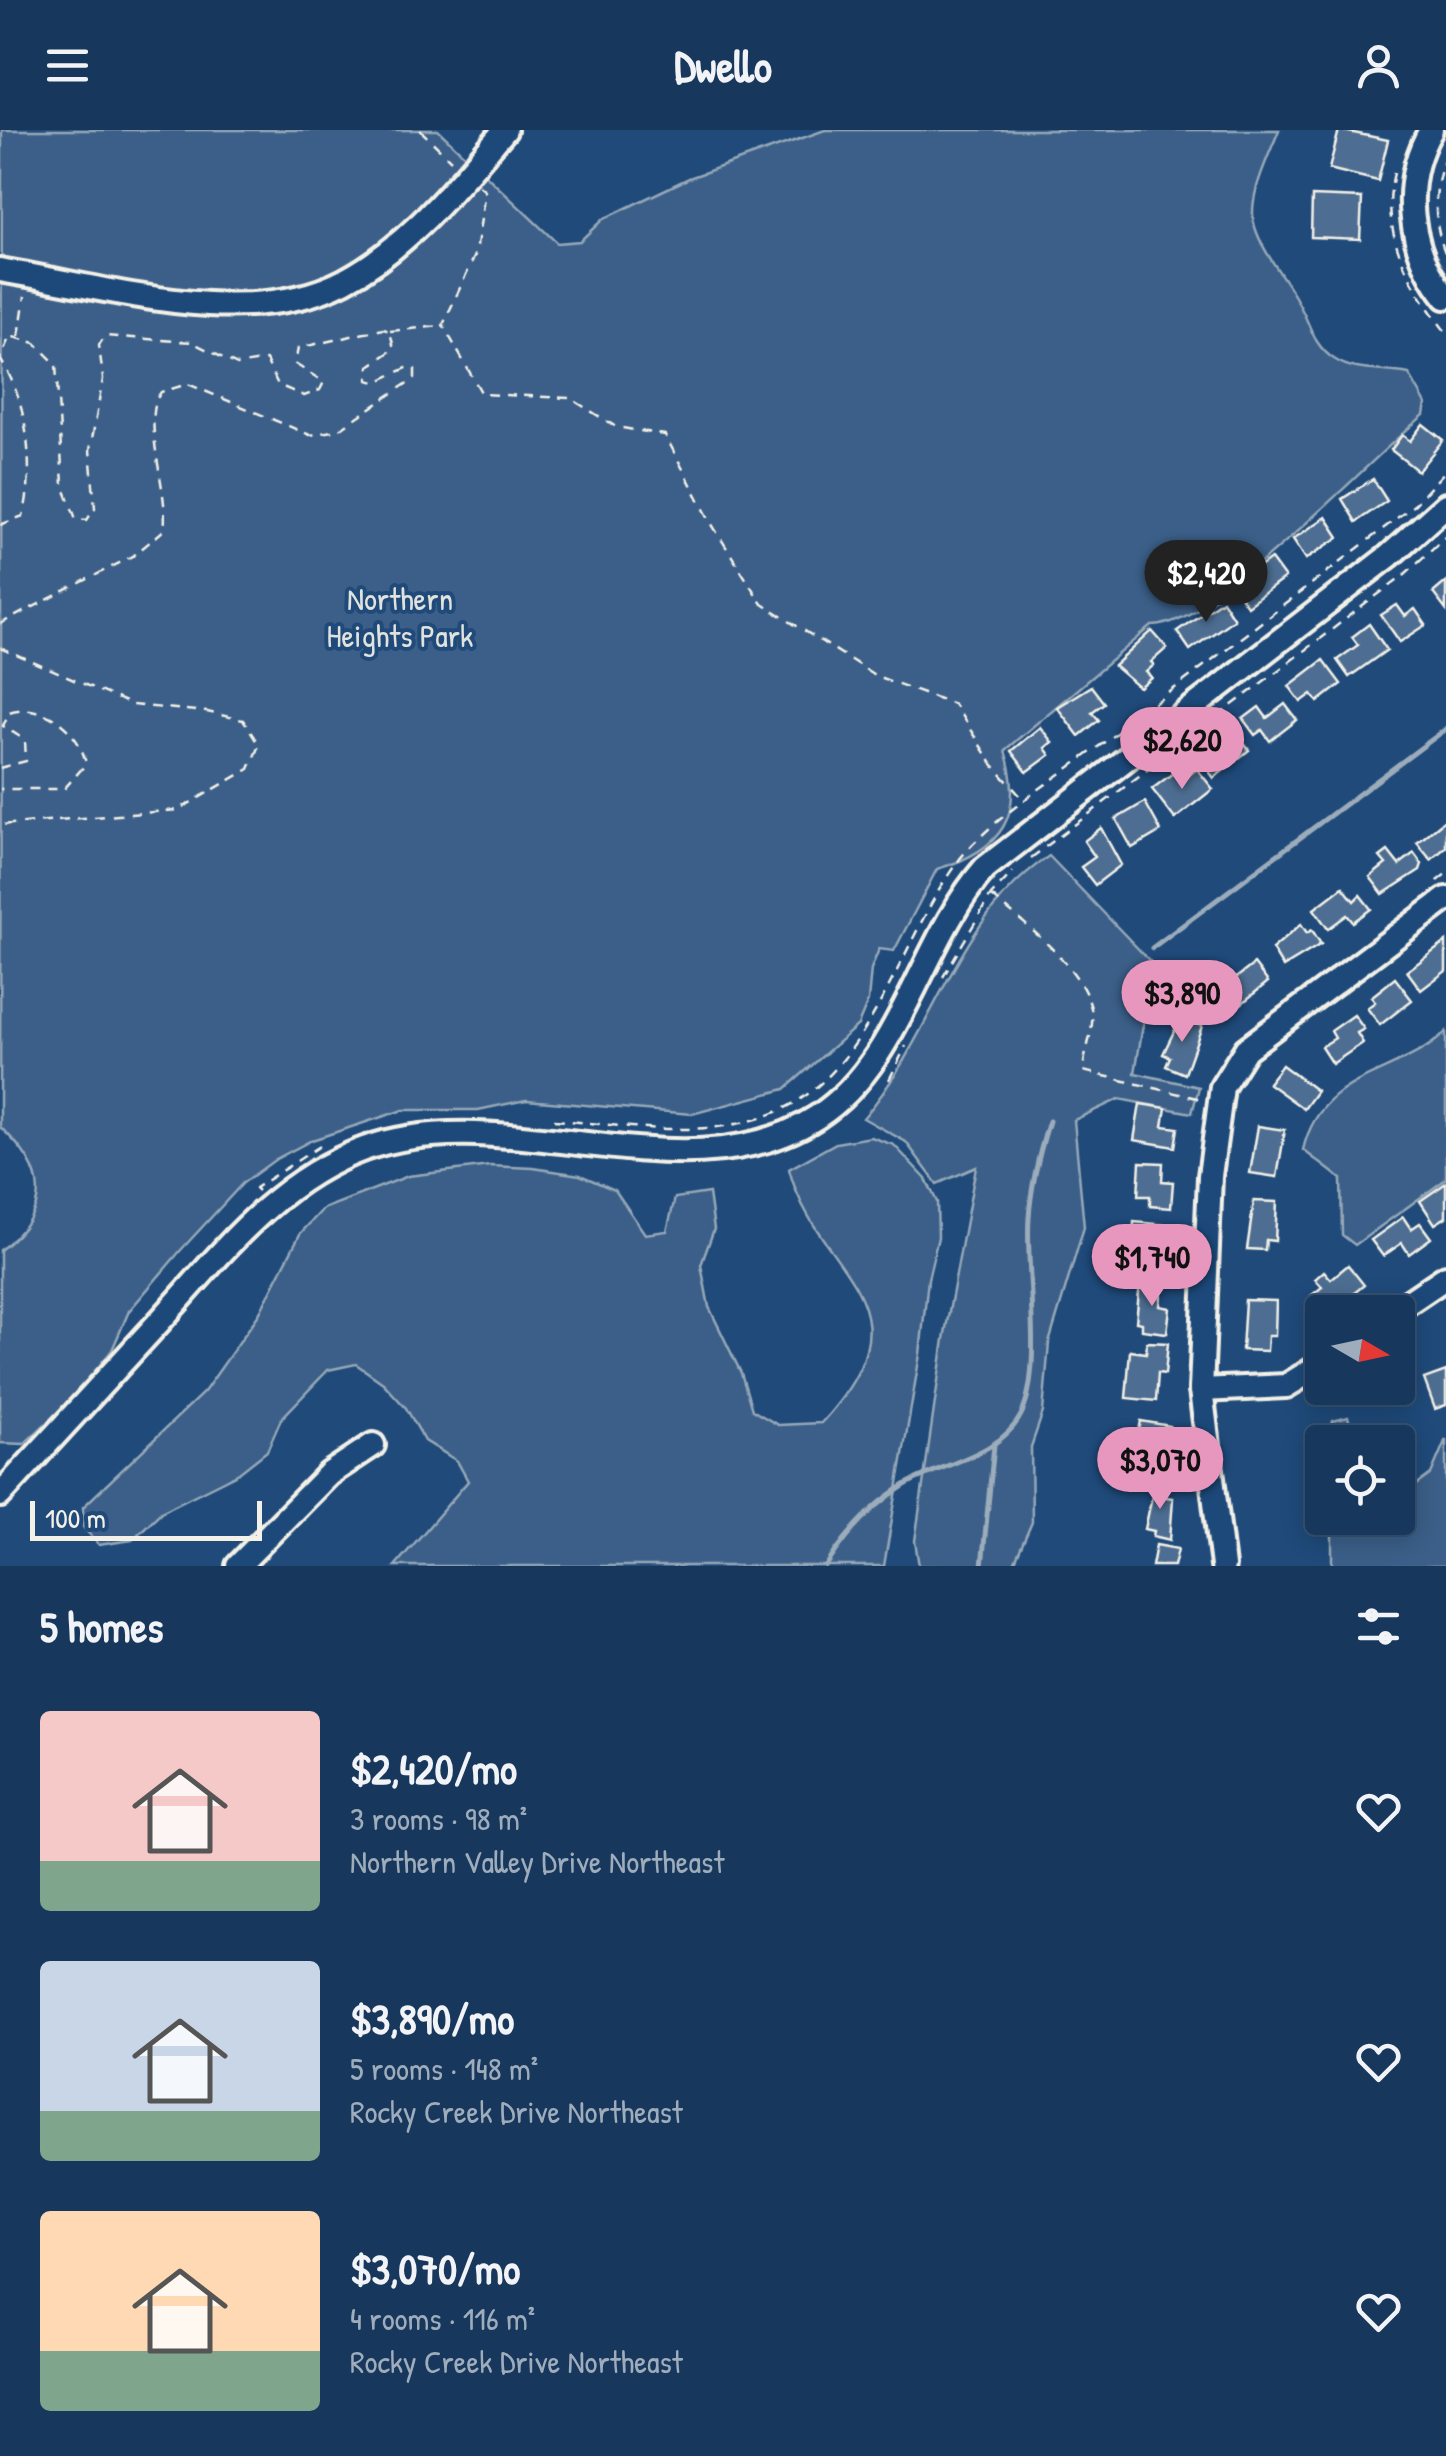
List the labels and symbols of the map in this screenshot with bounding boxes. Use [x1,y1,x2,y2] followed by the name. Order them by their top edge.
[1125,540,1287,625] pin: $2,420
[327,577,473,657] park label: Northern Heights Park
[1101,707,1263,792] pin: $2,620
[1101,960,1263,1045] pin: $3,890
[1071,1224,1233,1309] pin: $1,740
[1305,1295,1415,1405] north arrow
[1079,1427,1241,1512] pin: $3,070
[30,1496,262,1540] scale bar

